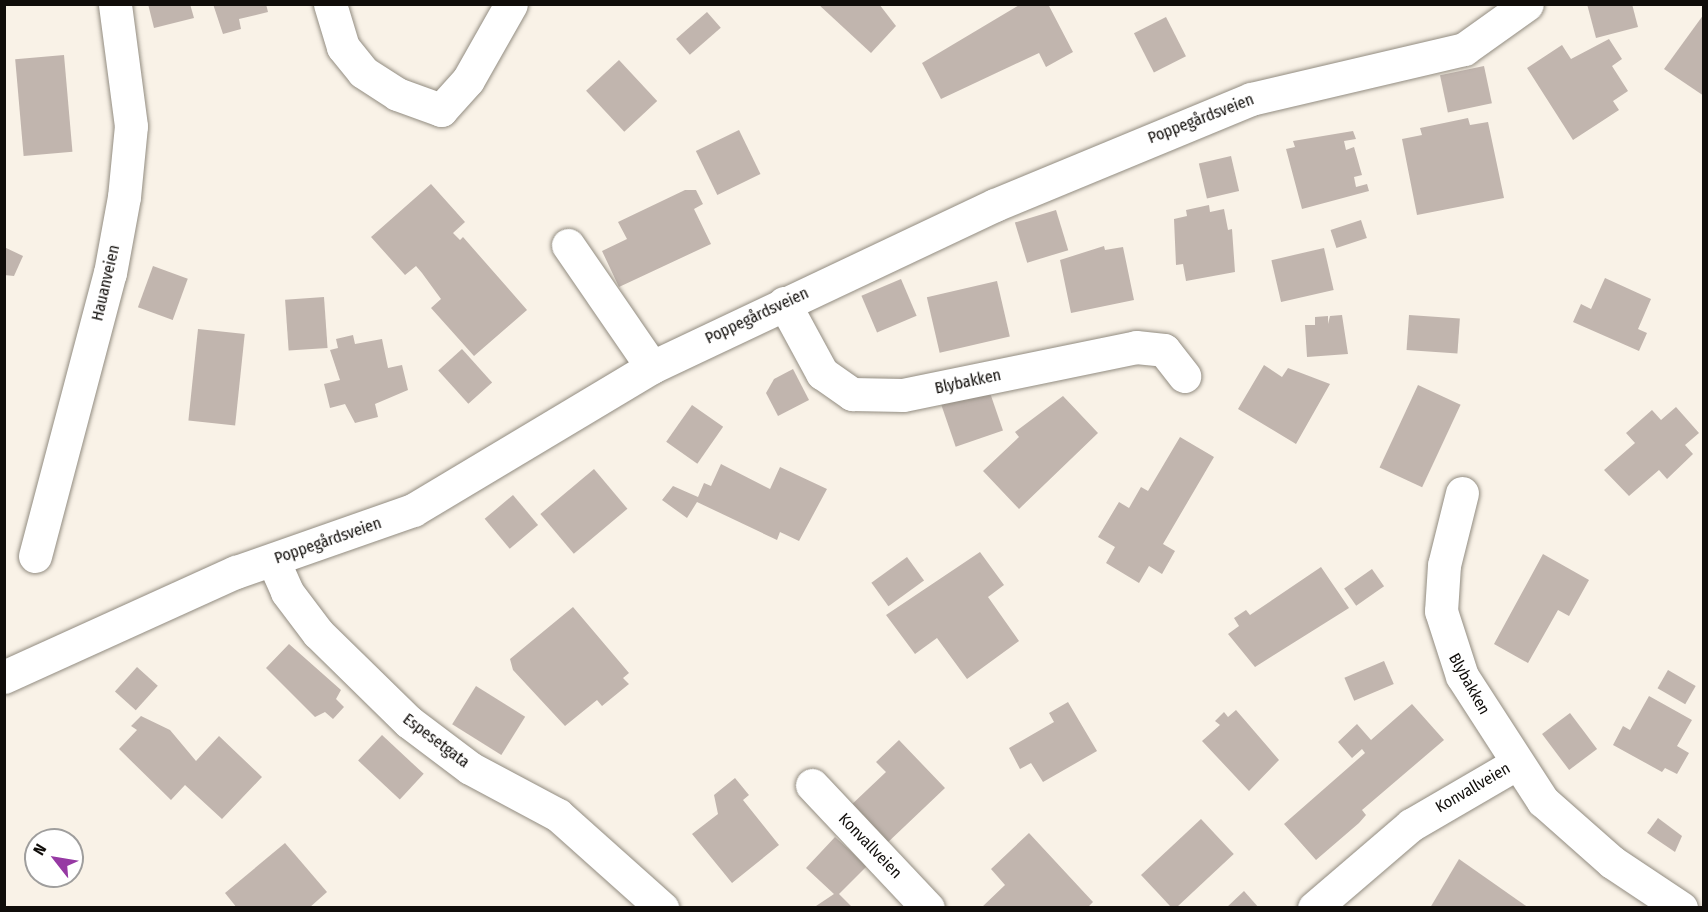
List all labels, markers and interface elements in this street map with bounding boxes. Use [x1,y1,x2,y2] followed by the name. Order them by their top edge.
[1145,90,1257,148] street label: Poppegårdsveien
[88,243,124,323] street label: Hauanveien
[702,284,812,348] street label: Poppegårdsveien
[933,366,1003,398] street label: Blybakken
[272,514,384,568] street label: Poppegårdsveien
[1444,650,1494,718] street label: Blybakken
[399,710,473,772] street label: Espesetgata
[1432,759,1514,817] street label: Konvallveien
[834,809,906,883] street label: Konvallveien
[24,828,84,888] north arrow
[29,840,50,859] text: N

